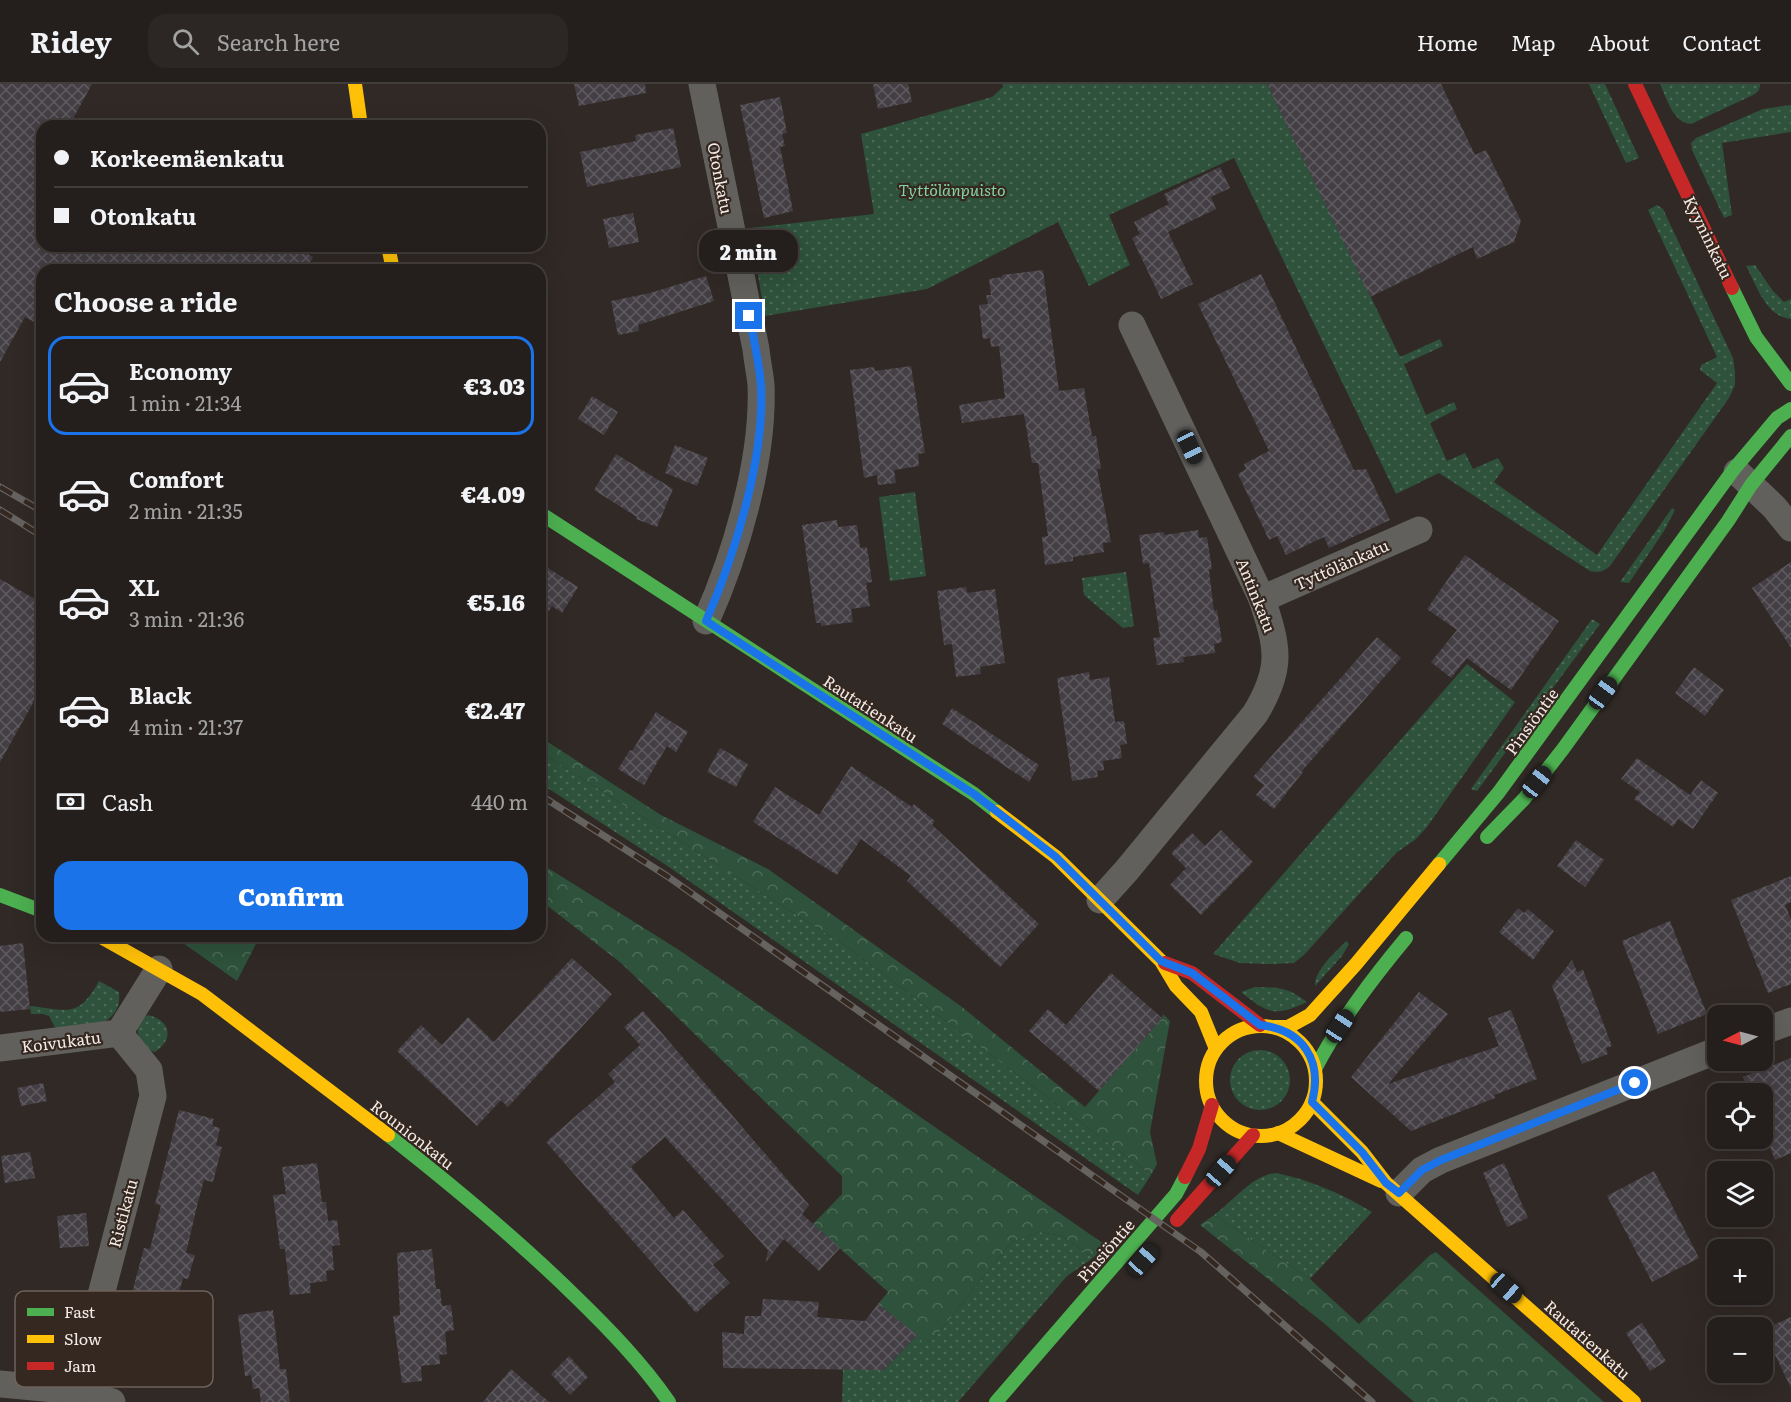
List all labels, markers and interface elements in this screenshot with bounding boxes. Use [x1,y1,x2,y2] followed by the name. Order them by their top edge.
[148,14,568,68] search box
[30,20,112,62] text: Ridey
[169,25,202,58] icon: search
[217,25,340,58] text: Search here
[1417,26,1478,57] text: Home
[1511,26,1555,57] text: Map
[1588,26,1650,57] text: About
[1683,26,1761,57] text: Contact
[702,140,740,216] street label: Otonkatu
[90,141,284,174] text: Korkeemäenkatu
[898,177,1006,201] park label: Tyttölänpuisto
[1679,191,1739,283] street label: Kyyninkatu
[90,199,196,232] text: Otonkatu
[700,229,798,271] callout: 2 min
[720,236,777,266] text: 2 min
[54,280,237,320] text: Choose a ride
[735,302,762,329] route end
[129,354,232,387] text: Economy
[57,359,111,413] icon: car
[464,369,525,402] text: €3.03
[129,387,242,417] text: 1 min · 21:34
[1174,427,1206,467] car
[129,462,224,495] text: Comfort
[57,467,111,521] icon: car
[461,477,525,510] text: €4.09
[129,495,243,525] text: 2 min · 21:35
[1290,532,1392,596] street label: Tyttölänkatu
[1231,554,1283,636] street label: Antinkatu
[129,570,160,603] text: XL
[57,575,111,629] icon: car
[467,585,525,618] text: €5.16
[129,603,244,633] text: 3 min · 21:36
[819,668,923,748] street label: Rautatienkatu
[1585,673,1621,713] car
[129,678,191,711] text: Black
[57,683,111,737] icon: car
[1499,683,1563,759] street label: Pinsiöntie
[465,693,525,726] text: €2.47
[129,711,243,741] text: 4 min · 21:37
[1519,762,1555,802] car
[54,785,87,818] icon: cash
[102,785,153,818] text: Cash
[471,786,528,816] text: 440 m
[54,861,528,930] button: Confirm
[1707,1005,1773,1071] north arrow
[1707,1005,1773,1383] map controls
[1323,1006,1357,1046] car
[20,1024,102,1058] street label: Koivukatu
[1621,1069,1648,1096] route start
[1707,1083,1773,1149] button: locate
[366,1094,460,1174] street label: Rounionkatu
[1202,1152,1240,1190] car
[1707,1161,1773,1227] button: layers
[101,1176,143,1250] street label: Ristikatu
[1071,1213,1139,1287] street label: Pinsiöntie
[1707,1239,1773,1305] button: +
[1124,1241,1162,1279] car
[1487,1269,1525,1307] car
[15,1291,213,1387] legend
[1540,1294,1636,1384] street label: Rautatienkatu
[64,1299,96,1323] text: Fast
[1707,1317,1773,1383] button: −
[64,1326,102,1350] text: Slow
[64,1353,97,1377] text: Jam

